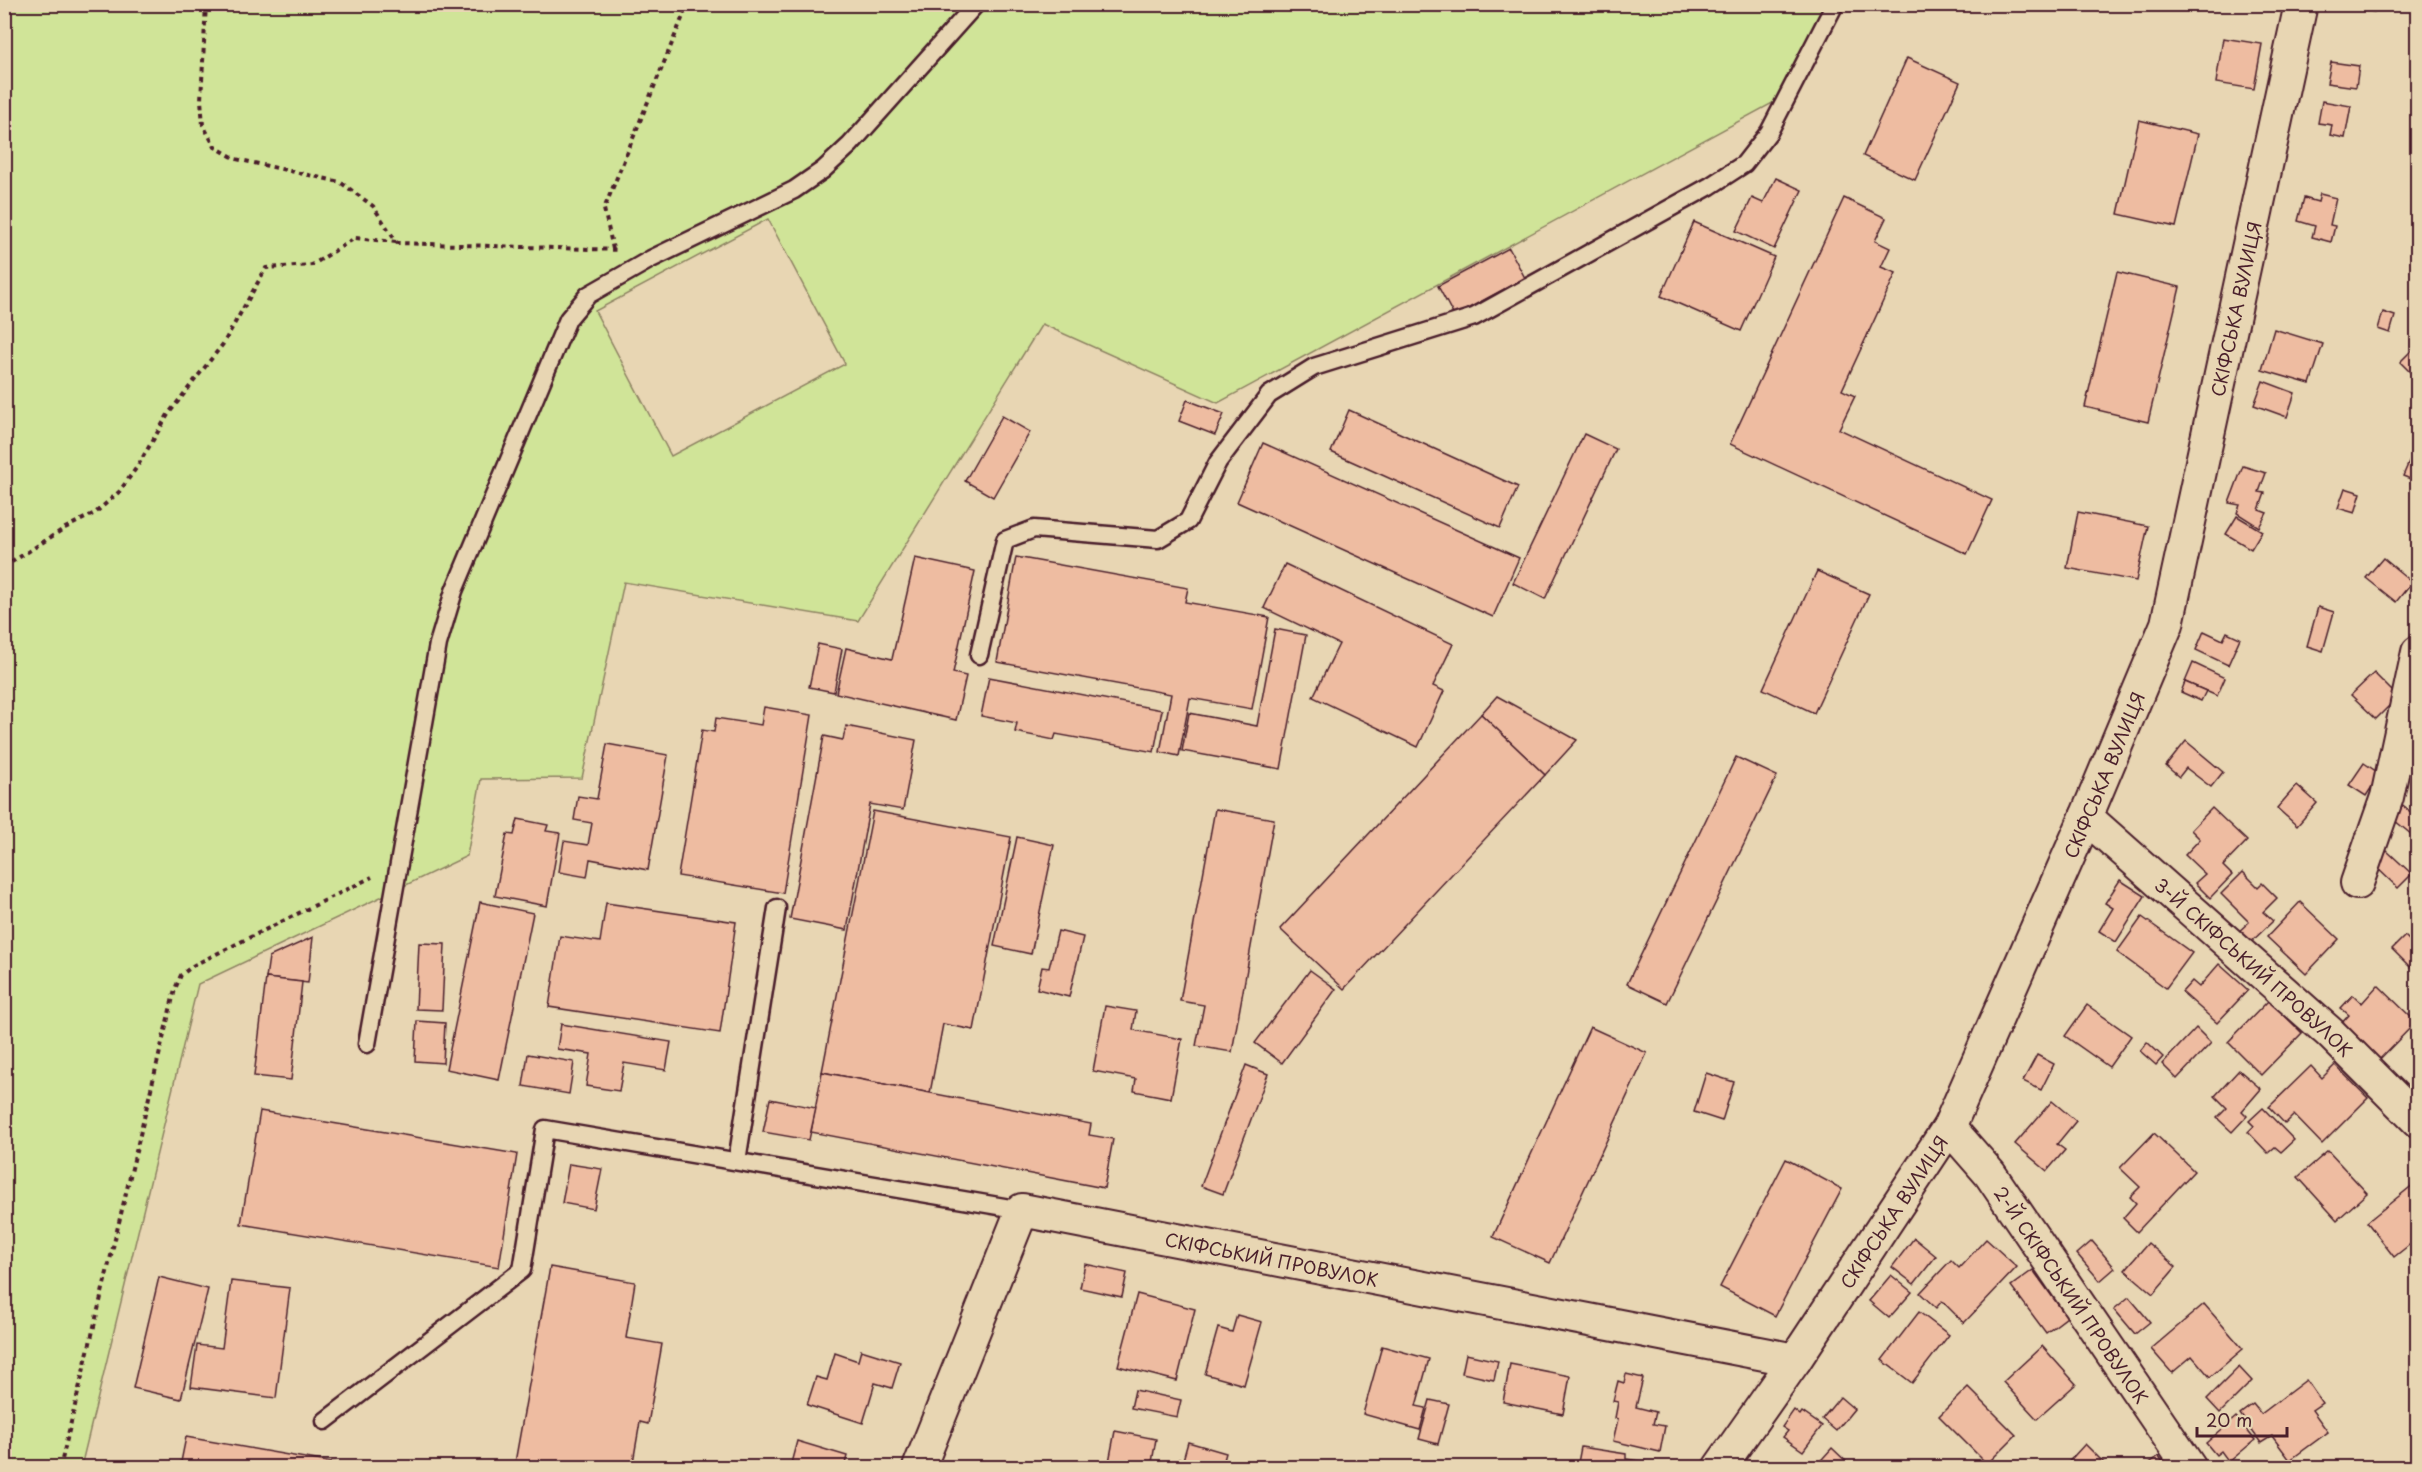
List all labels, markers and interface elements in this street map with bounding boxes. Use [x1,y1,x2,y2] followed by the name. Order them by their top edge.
[2203,219,2267,399] street label: СКІФСЬКА ВУЛИЦЯ
[2056,687,2151,862] street label: СКІФСЬКА ВУЛИЦЯ
[2149,871,2359,1062] street label: 3-Й СКІФСЬКИЙ ПРОВУЛОК
[1833,1130,1954,1293] street label: СКІФСЬКА ВУЛИЦЯ
[1988,1180,2156,1409] street label: 2-Й СКІФСЬКИЙ ПРОВУЛОК
[1163,1225,1380,1292] street label: СКІФСЬКИЙ ПРОВУЛОК
[2197,1400,2287,1438] scale bar
[2206,1406,2252,1433] text: 20 m

